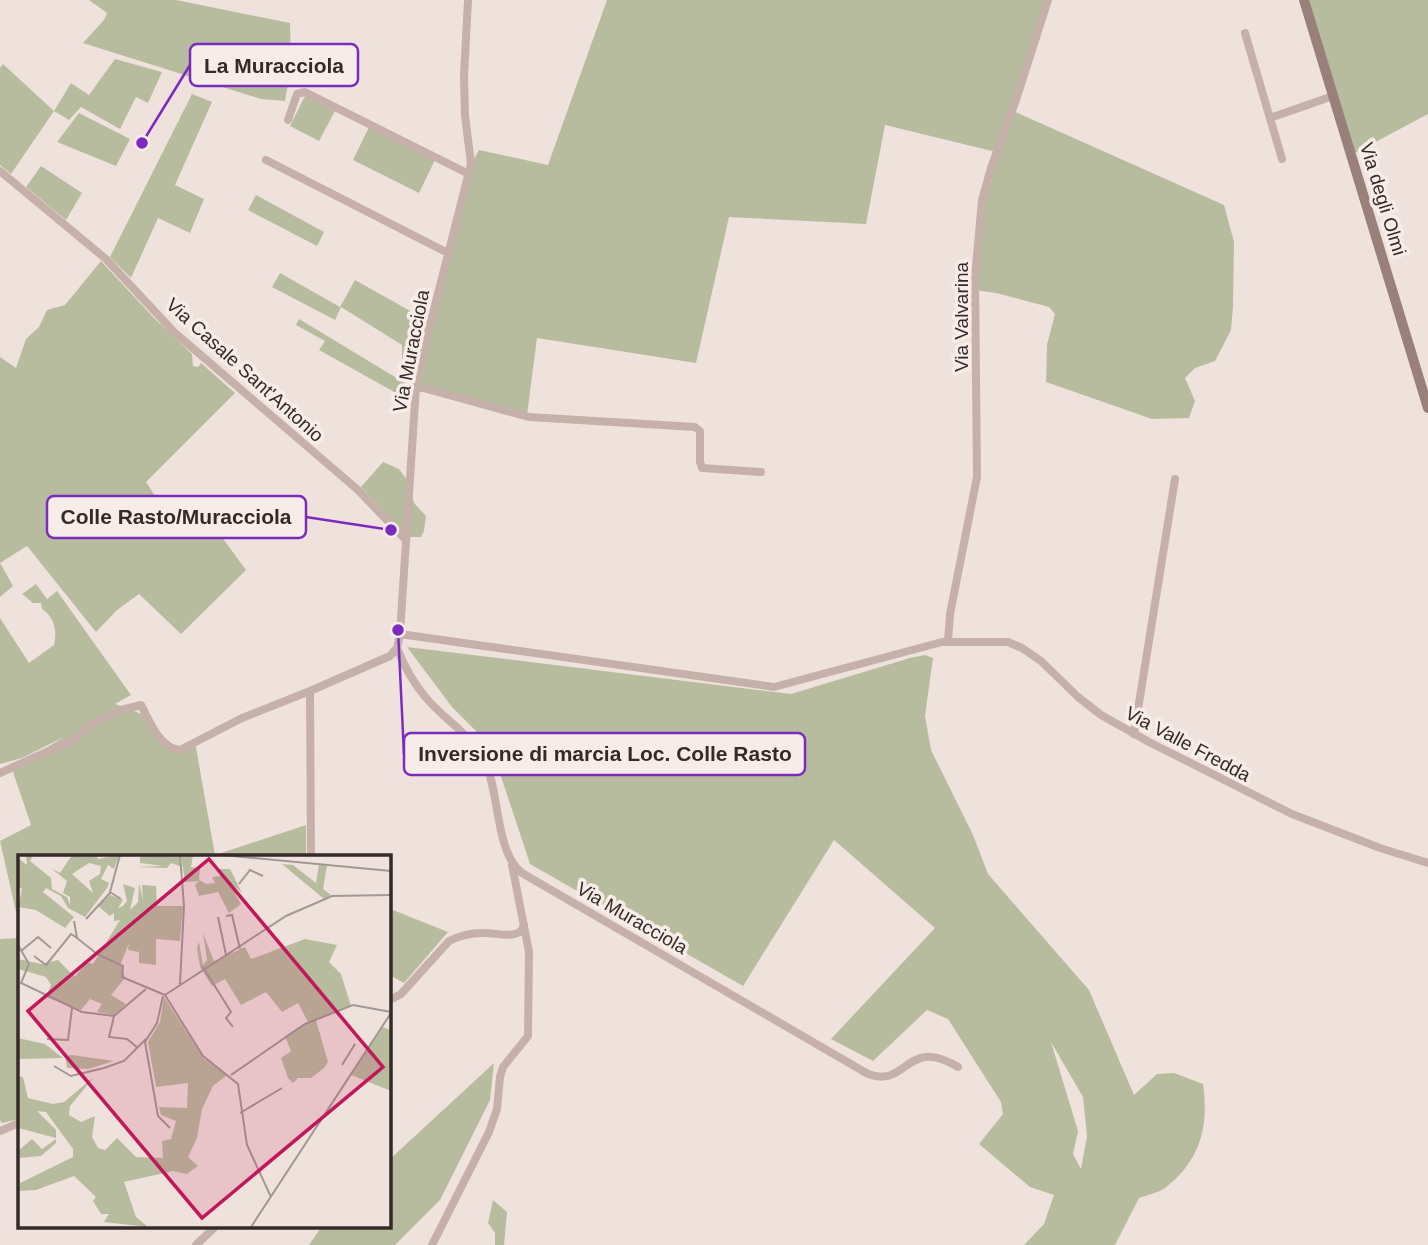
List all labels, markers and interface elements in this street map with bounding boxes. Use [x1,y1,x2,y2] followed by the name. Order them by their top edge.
[190,44,358,86] callout: La Muracciola
[204,54,344,77] text: La Muracciola
[1356,140,1410,258] street label: Via degli Olmi
[951,261,972,372] street label: Via Valvarina
[389,288,433,414] street label: Via Muracciola
[162,294,328,446] street label: Via Casale Sant'Antonio
[47,496,306,538] callout: Colle Rasto/Muracciola
[60,505,292,528] text: Colle Rasto/Muracciola
[1122,702,1255,786] street label: Via Valle Fredda
[404,733,805,775] callout: Inversione di marcia Loc. Colle Rasto
[418,742,792,765] text: Inversione di marcia Loc. Colle Rasto
[18,855,390,1228] inset map
[573,878,691,958] street label: Via Muracciola

